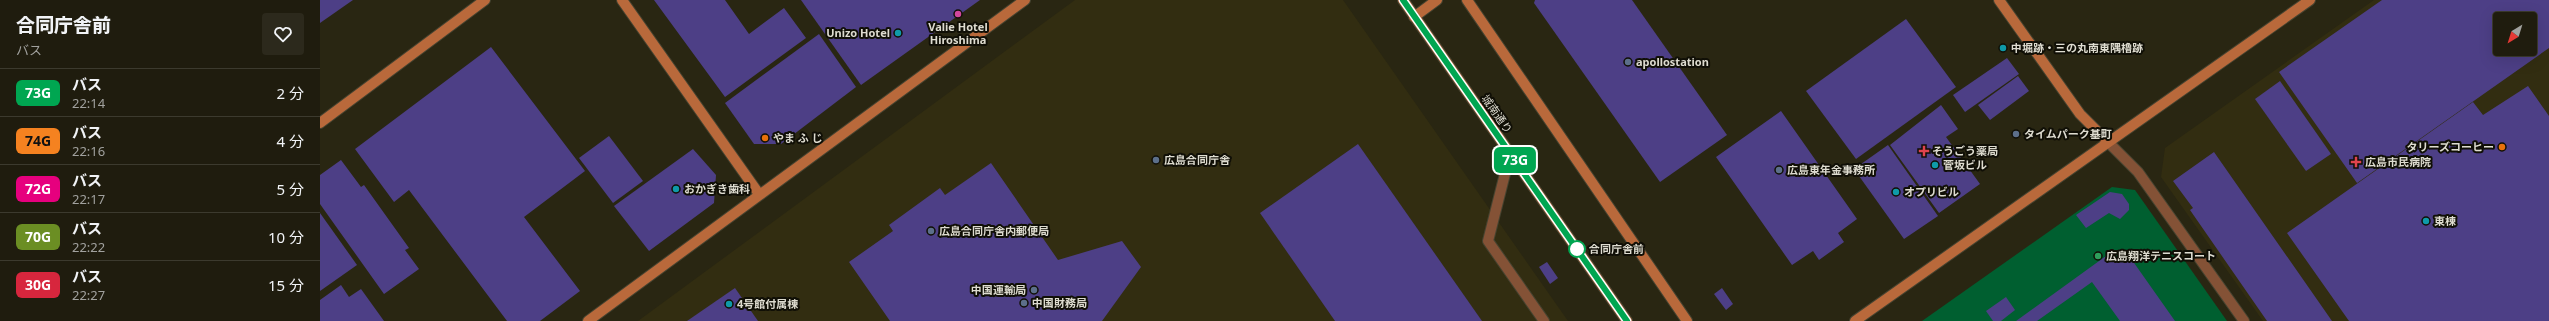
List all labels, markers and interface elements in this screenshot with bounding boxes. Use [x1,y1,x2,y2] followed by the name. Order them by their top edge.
[953,9,963,19] marker: Valie Hotel Hiroshima
[16,12,111,38] text: 合同庁舎前
[2493,12,2537,56] north arrow
[2493,12,2537,56] map controls
[262,13,304,55] button: heart
[928,19,988,47] place label: Valie Hotel Hiroshima
[826,25,890,40] place label: Unizo Hotel
[893,28,903,38] marker: Unizo Hotel
[2011,40,2143,55] place label: 中堀跡・三の丸南東隅櫓跡
[16,41,42,59] text: バス
[1998,43,2008,53] marker: 中堀跡・三の丸南東隅櫓跡
[1636,54,1709,69] place label: apollostation
[1623,57,1633,67] marker: apollostation
[72,74,102,94] text: バス
[25,83,51,102] text: 73G
[277,83,304,103] text: 2 分
[1479,91,1516,136] street label: 城南通り
[72,94,105,112] text: 22:14
[72,122,102,142] text: バス
[2024,126,2112,141] place label: タイムパーク基町
[2011,129,2021,139] marker: タイムパーク基町
[773,130,823,145] place label: やま ふ じ
[25,131,51,150] text: 74G
[277,131,304,151] text: 4 分
[760,133,770,143] marker: やま ふ じ
[2407,139,2494,154] place label: タリーズコーヒー
[72,142,105,160] text: 22:16
[2497,142,2507,152] marker: タリーズコーヒー
[1932,143,1998,158] place label: そうごう薬局
[1919,146,1929,156] marker: そうごう薬局
[1492,147,1538,173] line badge: 73G
[1502,150,1528,169] text: 73G
[1164,152,1231,167] place label: 広島合同庁舎
[2365,154,2431,169] place label: 広島市民病院
[1151,155,1161,165] marker: 広島合同庁舎
[2350,156,2362,168] marker: 広島市民病院
[1943,157,1987,172] place label: 菅坂ビル
[1930,160,1940,170] marker: 菅坂ビル
[1787,162,1875,177] place label: 広島東年金事務所
[1774,165,1784,175] marker: 広島東年金事務所
[72,170,102,190] text: バス
[25,179,51,198] text: 72G
[277,179,304,199] text: 5 分
[684,181,750,196] place label: おかぎき歯科
[671,184,681,194] marker: おかぎき歯科
[1904,184,1959,199] place label: オプリビル
[1891,187,1901,197] marker: オプリビル
[72,190,105,208] text: 22:17
[2434,213,2456,228] place label: 東棟
[2421,216,2431,226] marker: 東棟
[72,218,102,238] text: バス
[939,223,1049,238] place label: 広島合同庁舎内郵便局
[926,226,936,236] marker: 広島合同庁舎内郵便局
[25,227,51,246] text: 70G
[268,227,304,247] text: 10 分
[72,238,105,256] text: 22:22
[1568,240,1586,258] marker: 合同庁舎前
[1589,241,1644,256] place label: 合同庁舎前
[2106,248,2216,263] place label: 広島翔洋テニスコート
[2093,251,2103,261] marker: 広島翔洋テニスコート
[72,266,102,286] text: バス
[25,275,51,294] text: 30G
[268,275,304,295] text: 15 分
[971,282,1026,297] place label: 中国運輸局
[1029,285,1039,295] marker: 中国運輸局
[72,286,105,304] text: 22:27
[1032,295,1087,310] place label: 中国財務局
[737,296,798,311] place label: 4号館付属棟
[1019,298,1029,308] marker: 中国財務局
[724,299,734,309] marker: 4号館付属棟

